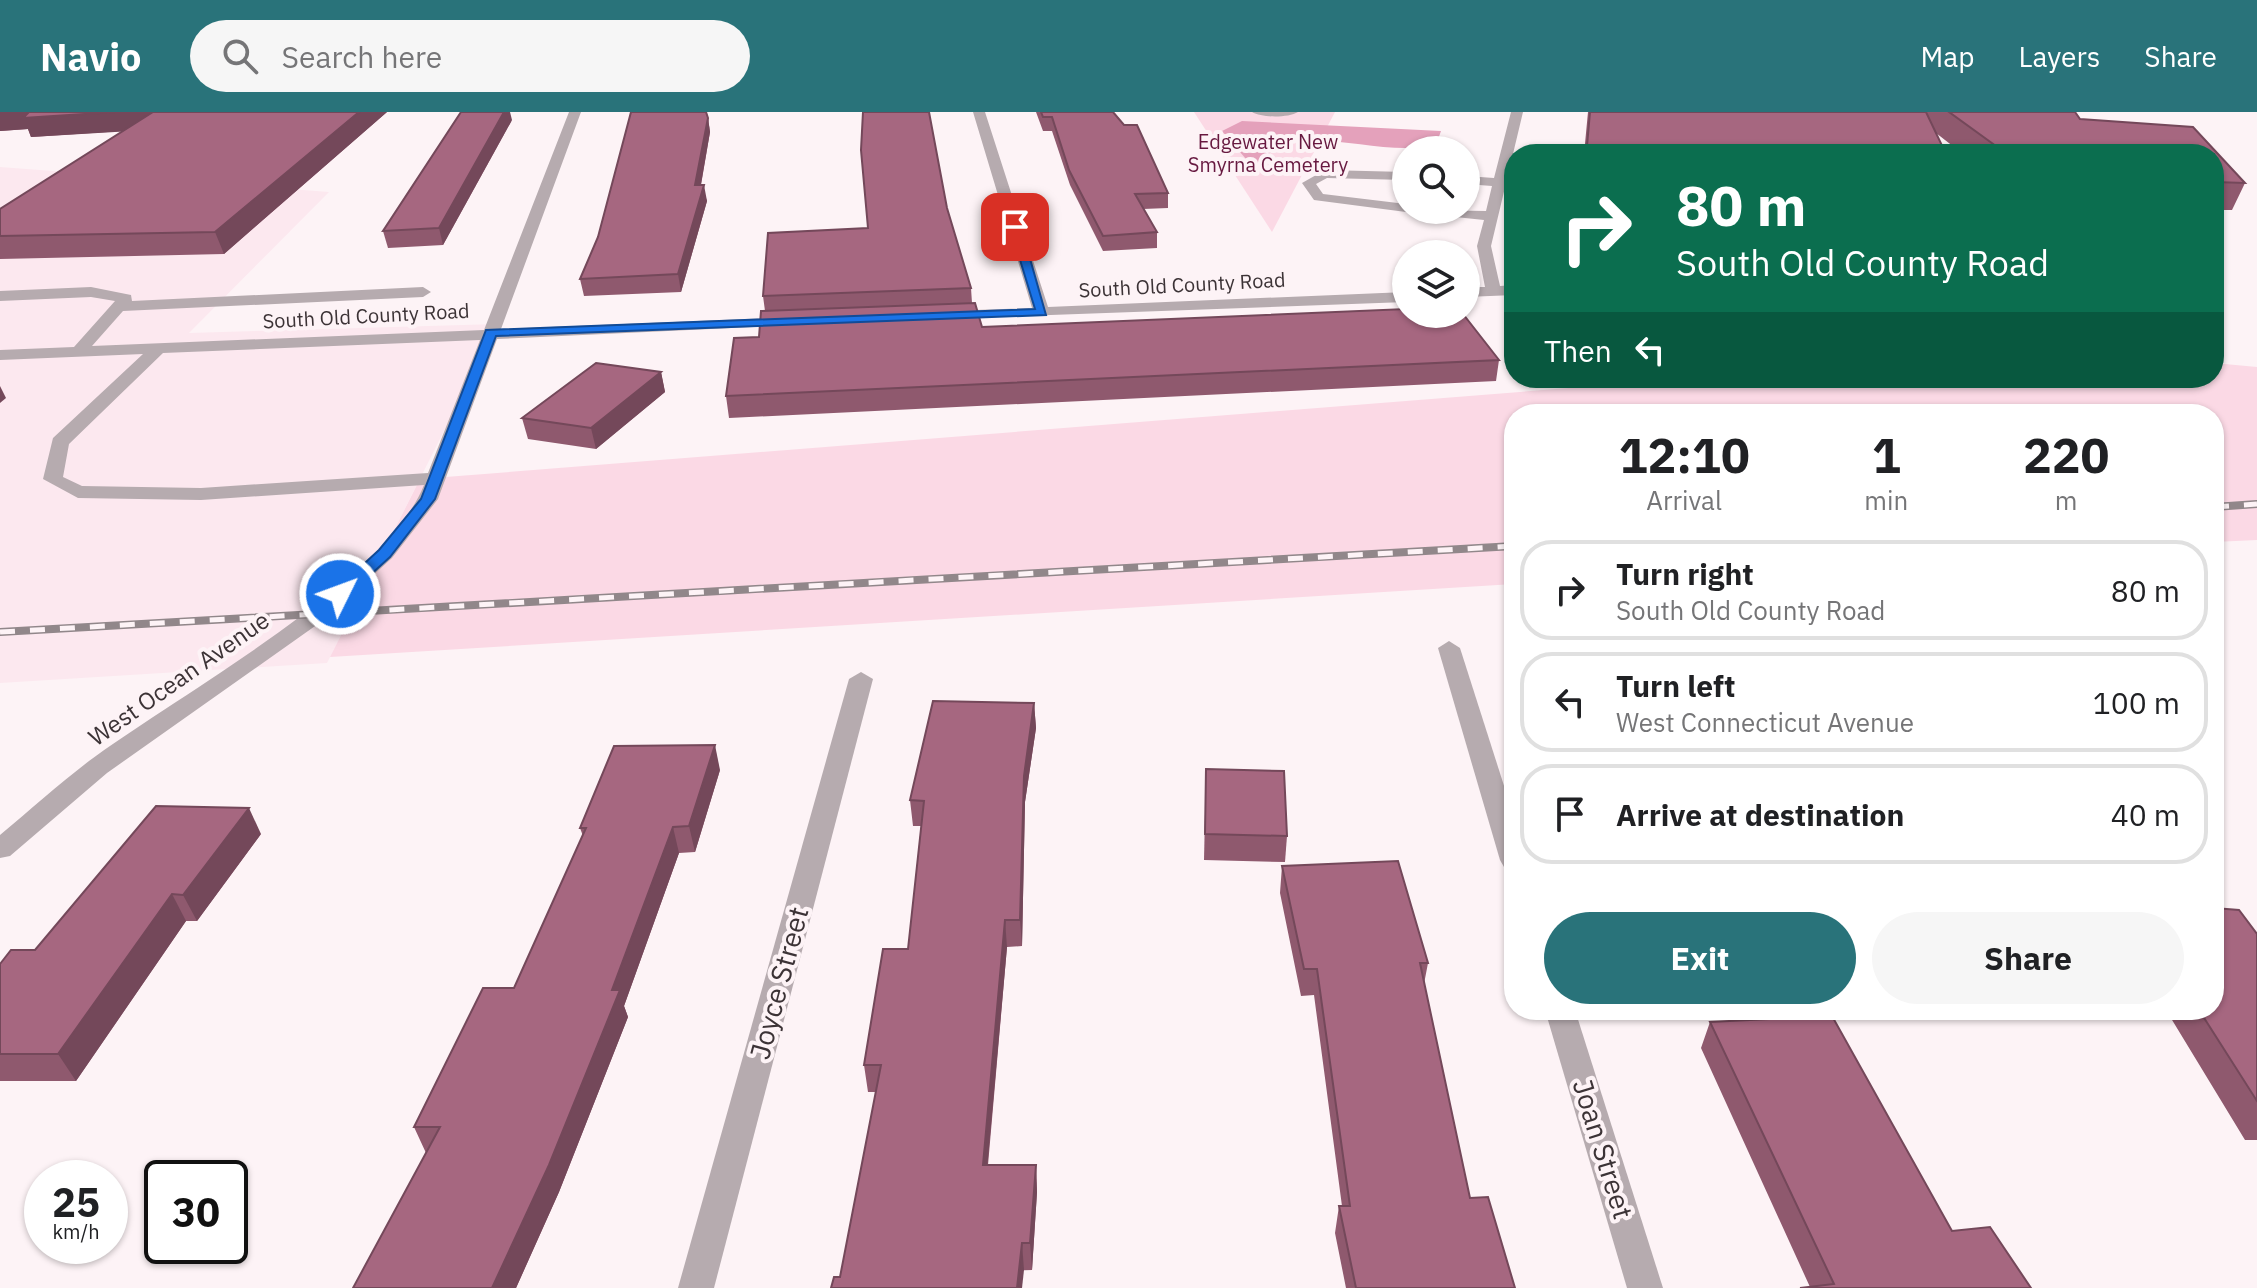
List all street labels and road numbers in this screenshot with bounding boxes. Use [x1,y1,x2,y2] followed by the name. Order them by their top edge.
[1078,266,1286,303] street label: South Old County Road
[262,297,470,334] street label: South Old County Road
[82,604,275,753] street label: West Ocean Avenue
[740,903,817,1063] street label: Joyce Street
[1565,1074,1642,1223] street label: Joan Street

